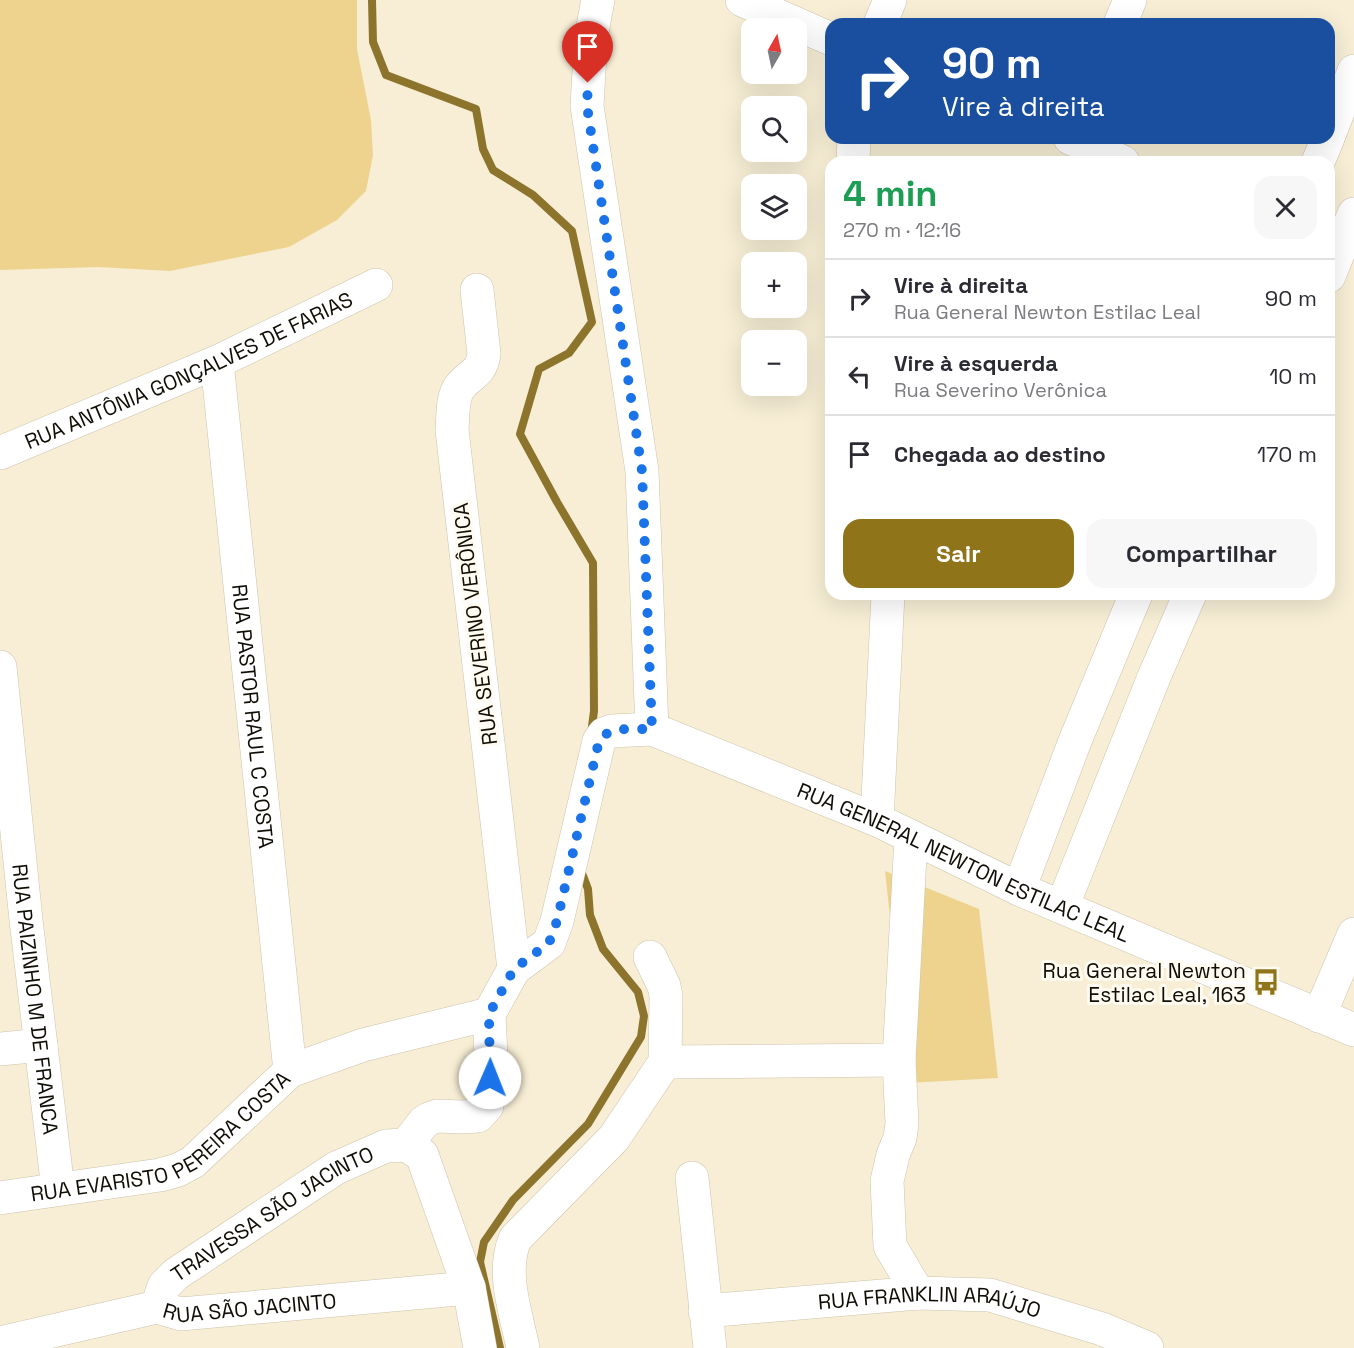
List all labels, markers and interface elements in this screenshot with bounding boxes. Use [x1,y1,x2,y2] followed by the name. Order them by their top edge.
[741,18,807,84] north arrow
[741,18,807,396] map controls
[562,21,613,83] pin
[571,30,604,63] icon: arrive
[942,37,1042,90] text: 90 m
[843,42,921,120] icon: right
[942,89,1105,124] text: Vire à direita
[741,96,807,162] button: search
[843,171,938,217] text: 4 min
[741,174,807,240] button: layers
[1254,176,1317,239] button: close
[843,217,961,243] text: 270 m · 12:16
[741,252,807,318] button: +
[894,271,1028,299] text: Vire à direita
[843,282,876,315] icon: right
[1265,284,1317,312] text: 90 m
[21,285,357,455] street label: RUA ANTÔNIA GONÇALVES DE FARIAS
[894,299,1201,325] text: Rua General Newton Estilac Leal
[741,330,807,396] button: −
[894,349,1058,377] text: Vire à esquerda
[843,360,876,393] icon: left
[1269,362,1317,390] text: 10 m
[894,377,1107,403] text: Rua Severino Verônica
[843,438,876,471] icon: arrive
[894,440,1106,468] text: Chegada ao destino
[1257,440,1317,468] text: 170 m
[447,501,503,747] street label: RUA SEVERINO VERÔNICA
[843,519,1074,588] button: Sair
[1086,519,1317,588] button: Compartilhar
[226,583,281,850] street label: RUA PASTOR RAUL C COSTA
[793,776,1134,948] street label: RUA GENERAL NEWTON ESTILAC LEAL
[7,862,65,1136] street label: RUA PAIZINHO M DE FRANCA
[1043,957,1246,1008] place label: Rua General Newton Estilac Leal, 163
[1251,967,1281,997] bus stop icon: Rua General Newton Estilac Leal, 163
[458,1046,522,1110] position arrow
[29,1065,295,1207] street label: RUA EVARISTO PEREIRA COSTA
[165,1140,378,1287] street label: TRAVESSA SÃO JACINTO
[817,1279,1045,1323] street label: RUA FRANKLIN ARAÚJO
[160,1287,337,1328] street label: RUA SÃO JACINTO

